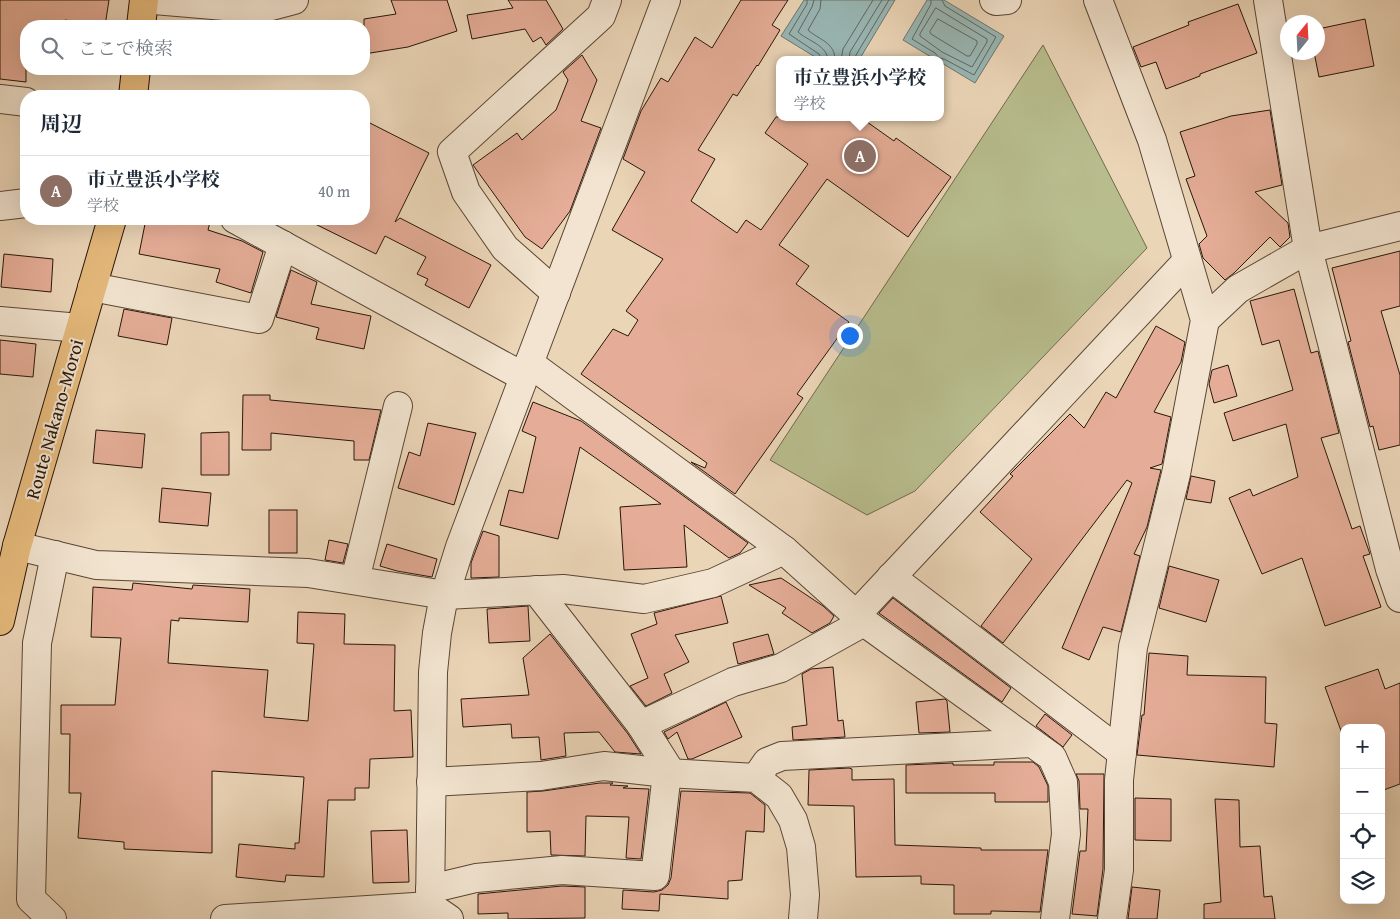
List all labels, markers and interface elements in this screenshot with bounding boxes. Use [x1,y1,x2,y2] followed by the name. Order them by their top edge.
[1280,15,1325,60] north arrow
[20,20,370,75] search box
[38,34,66,62] icon: search
[78,34,173,62] text: ここで検索
[776,56,944,121] popup
[793,63,927,91] text: 市立豊浜小学校
[793,91,826,115] text: 学校
[40,108,82,139] text: 周辺
[844,137,876,175] pin: A
[87,165,220,193] text: 市立豊浜小学校
[51,179,61,203] text: A
[318,179,350,203] text: 40 m
[87,193,119,217] text: 学校
[837,323,863,349] your location
[18,336,90,502] street label: Route Nakano-Moroi
[1340,724,1385,904] map controls
[1340,724,1385,769] button: +
[1340,769,1385,814] button: −
[1340,814,1385,859] button: locate
[1340,859,1385,904] button: layers

